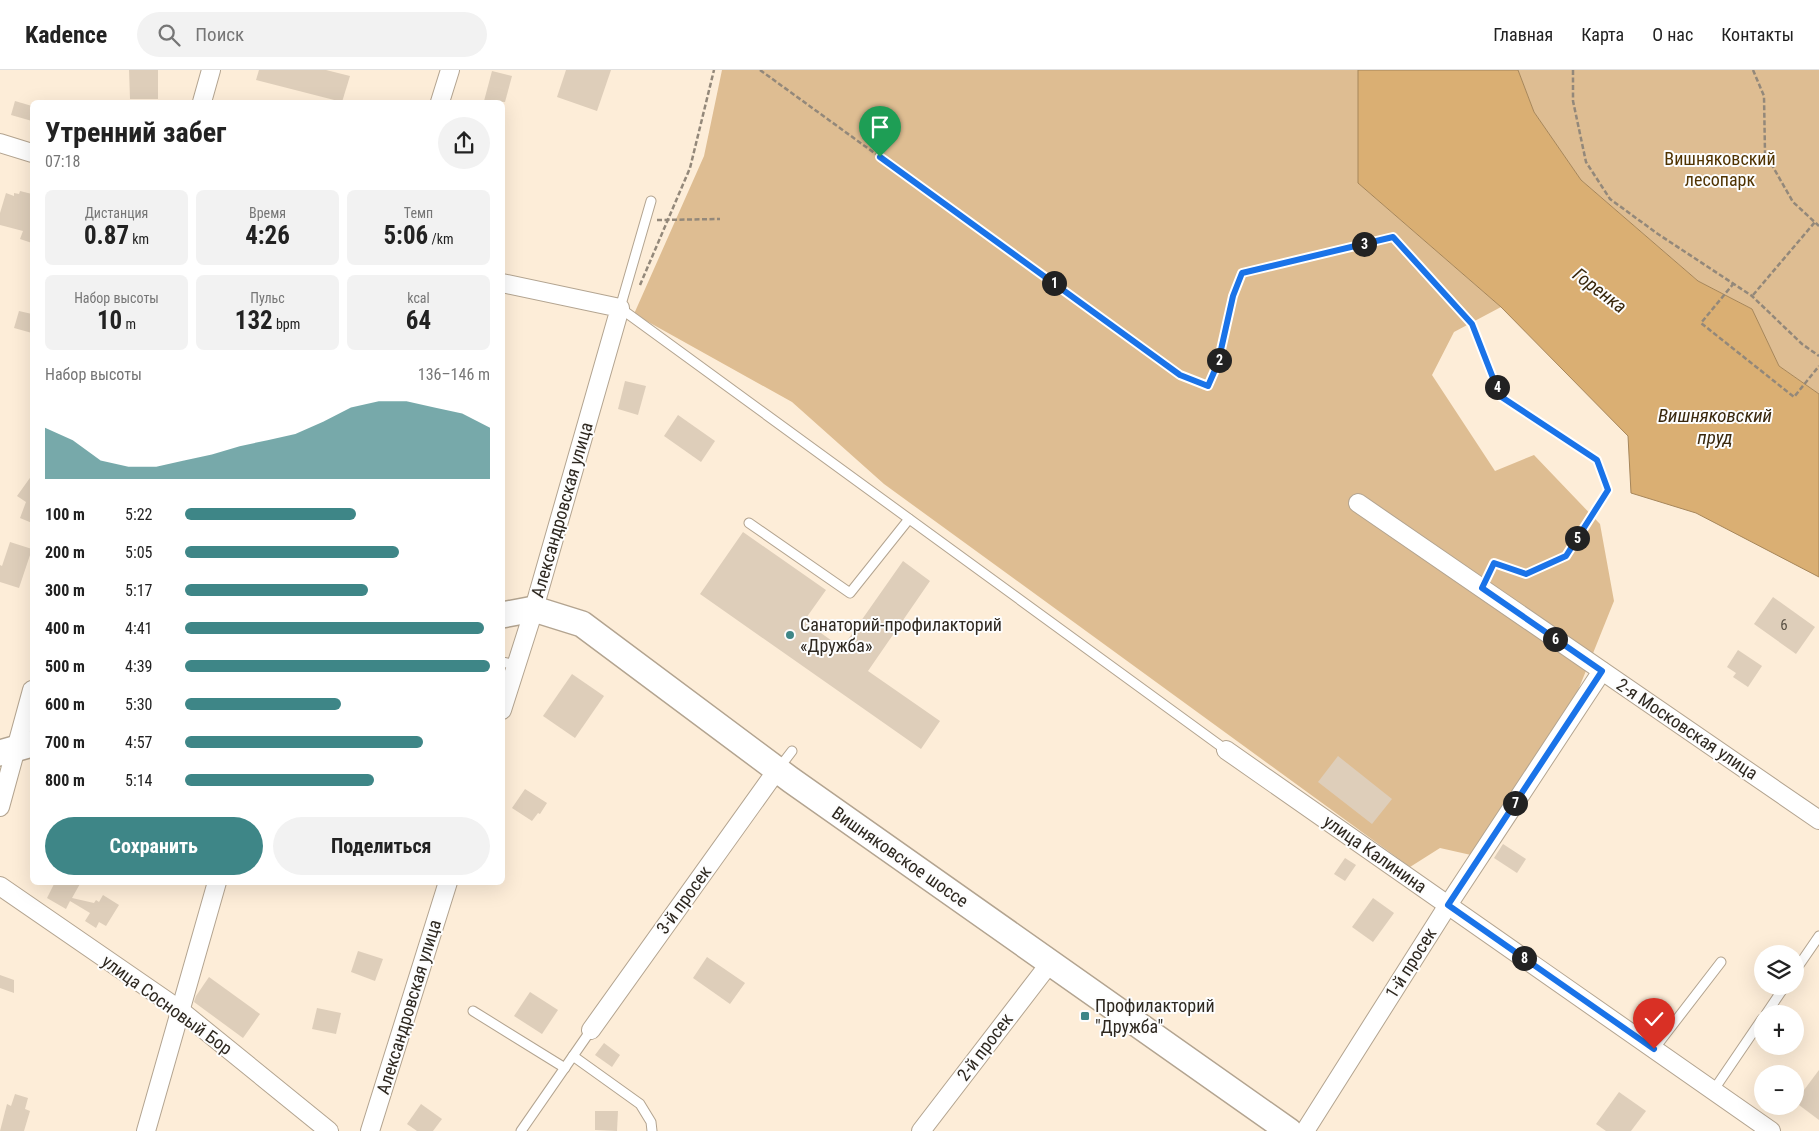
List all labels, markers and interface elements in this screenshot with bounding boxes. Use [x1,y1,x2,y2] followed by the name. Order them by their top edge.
[137,12,487,57] search box
[25,21,107,49] text: Kadence
[155,21,183,49] icon: search
[195,23,244,46] text: Поиск
[1493,24,1553,45] text: Главная
[1581,24,1624,45] text: Карта
[1652,24,1693,45] text: О нас
[1721,24,1794,45] text: Контакты
[859,106,901,157] pin
[866,113,894,141] icon: arrive
[45,116,226,149] text: Утренний забег
[438,117,490,169] button: share
[1664,148,1776,190] park label: Вишняковский лесопарк
[45,152,80,171] text: 07:18
[85,205,148,221] text: Дистанция
[249,205,286,221] text: Время
[404,205,433,221] text: Темп
[84,221,129,250] text: 0.87
[245,221,290,250] text: 4:26
[383,221,428,250] text: 5:06
[129,231,149,247] text: km
[428,231,454,247] text: /km
[1352,232,1376,256] pin: 3
[1361,236,1368,252] text: 3
[1568,263,1631,318] water label: Горенка
[1042,270,1066,296] pin: 1
[1051,275,1058,291] text: 1
[74,290,159,306] text: Набор высоты
[250,290,285,306] text: Пульс
[407,290,430,306] text: kcal
[97,306,122,335] text: 10
[235,306,273,335] text: 132
[406,306,431,335] text: 64
[122,316,136,332] text: m
[273,316,300,332] text: bpm
[1206,348,1232,372] pin: 2
[1216,352,1223,368] text: 2
[45,365,142,384] text: Набор высоты
[418,365,490,384] text: 136–146 m
[1484,374,1510,400] pin: 4
[1494,379,1501,395] text: 4
[1658,404,1772,449] water label: Вишняковский пруд
[526,420,597,600] street label: Александровская улица
[45,505,85,524] text: 100 m
[125,505,152,524] text: 5:22
[1564,526,1590,550] pin: 5
[1574,530,1581,546] text: 5
[45,543,85,562] text: 200 m
[125,543,152,562] text: 5:05
[45,581,85,600] text: 300 m
[125,581,152,600] text: 5:17
[800,614,1002,656] place label: Санаторий-профилакторий «Дружба»
[1780,616,1788,634] house number: 6
[45,619,85,638] text: 400 m
[125,619,152,638] text: 4:41
[1542,626,1568,652] pin: 6
[784,629,796,641] marker: Санаторий-профилакторий «Дружба»
[1552,631,1559,647] text: 6
[45,657,85,676] text: 500 m
[125,657,152,676] text: 4:39
[1613,674,1762,784] street label: 2-я Московская улица
[45,695,85,714] text: 600 m
[125,695,152,714] text: 5:30
[45,733,85,752] text: 700 m
[125,733,152,752] text: 4:57
[45,771,85,790] text: 800 m
[125,771,152,790] text: 5:14
[1502,790,1528,816] pin: 7
[1512,795,1519,811] text: 7
[828,802,972,911] street label: Вишняковское шоссе
[1320,810,1431,897] street label: улица Калинина
[45,817,263,875] button: Сохранить
[273,817,490,875] button: Поделиться
[652,861,716,938] street label: 3-й просек
[372,917,445,1097] street label: Александровская улица
[1381,923,1441,1002] street label: 1-й просек
[1754,945,1804,1115] map controls
[1754,945,1804,995] button: layers
[1512,946,1536,970] pin: 8
[98,950,237,1059] street label: улица Сосновый Бор
[1521,950,1528,966] text: 8
[1095,995,1215,1037] place label: Профилакторий "Дружба"
[1633,998,1675,1049] pin
[1640,1005,1668,1033] icon: check
[1754,1005,1804,1055] button: +
[952,1009,1017,1085] street label: 2-й просек
[1079,1010,1091,1022] marker: Профилакторий "Дружба"
[1754,1065,1804,1115] button: −

